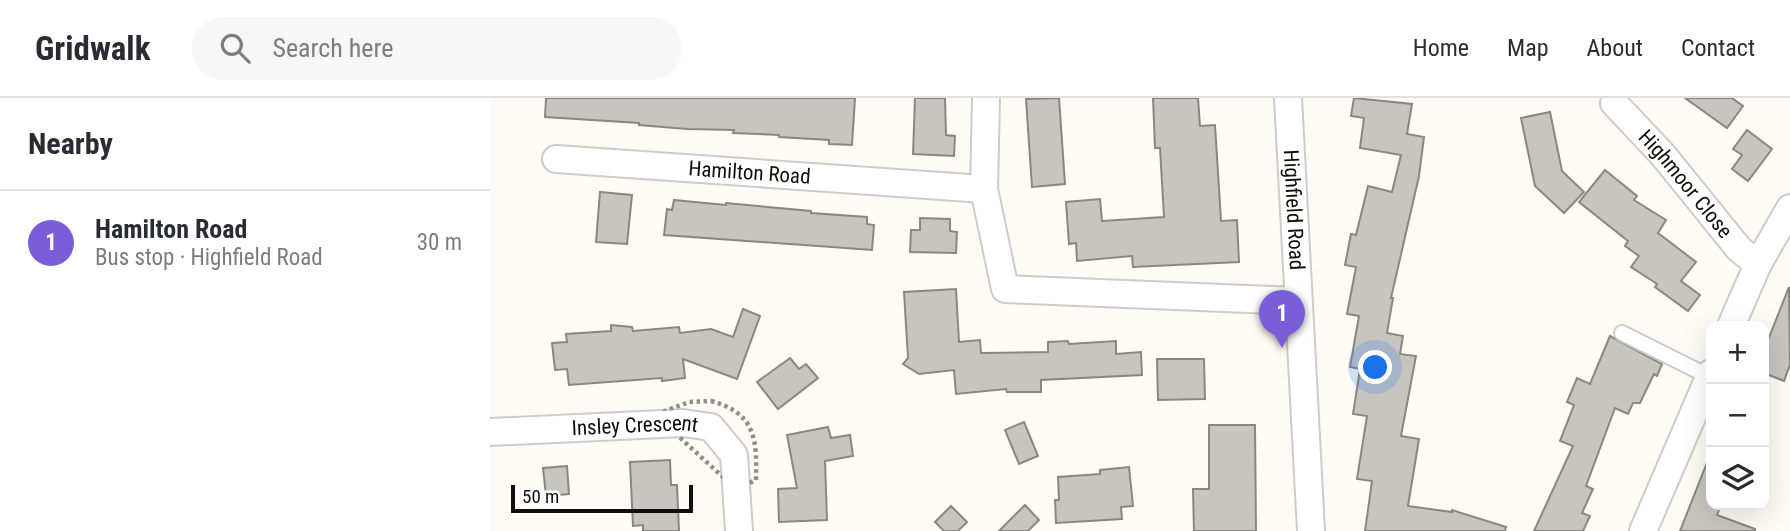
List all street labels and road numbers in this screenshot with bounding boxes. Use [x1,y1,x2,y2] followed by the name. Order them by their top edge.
[1634,125,1737,243] street label: Highmoor Close
[1279,149,1309,271] street label: Highfield Road
[688,156,811,189] street label: Hamilton Road
[571,411,700,440] street label: Insley Crescent

